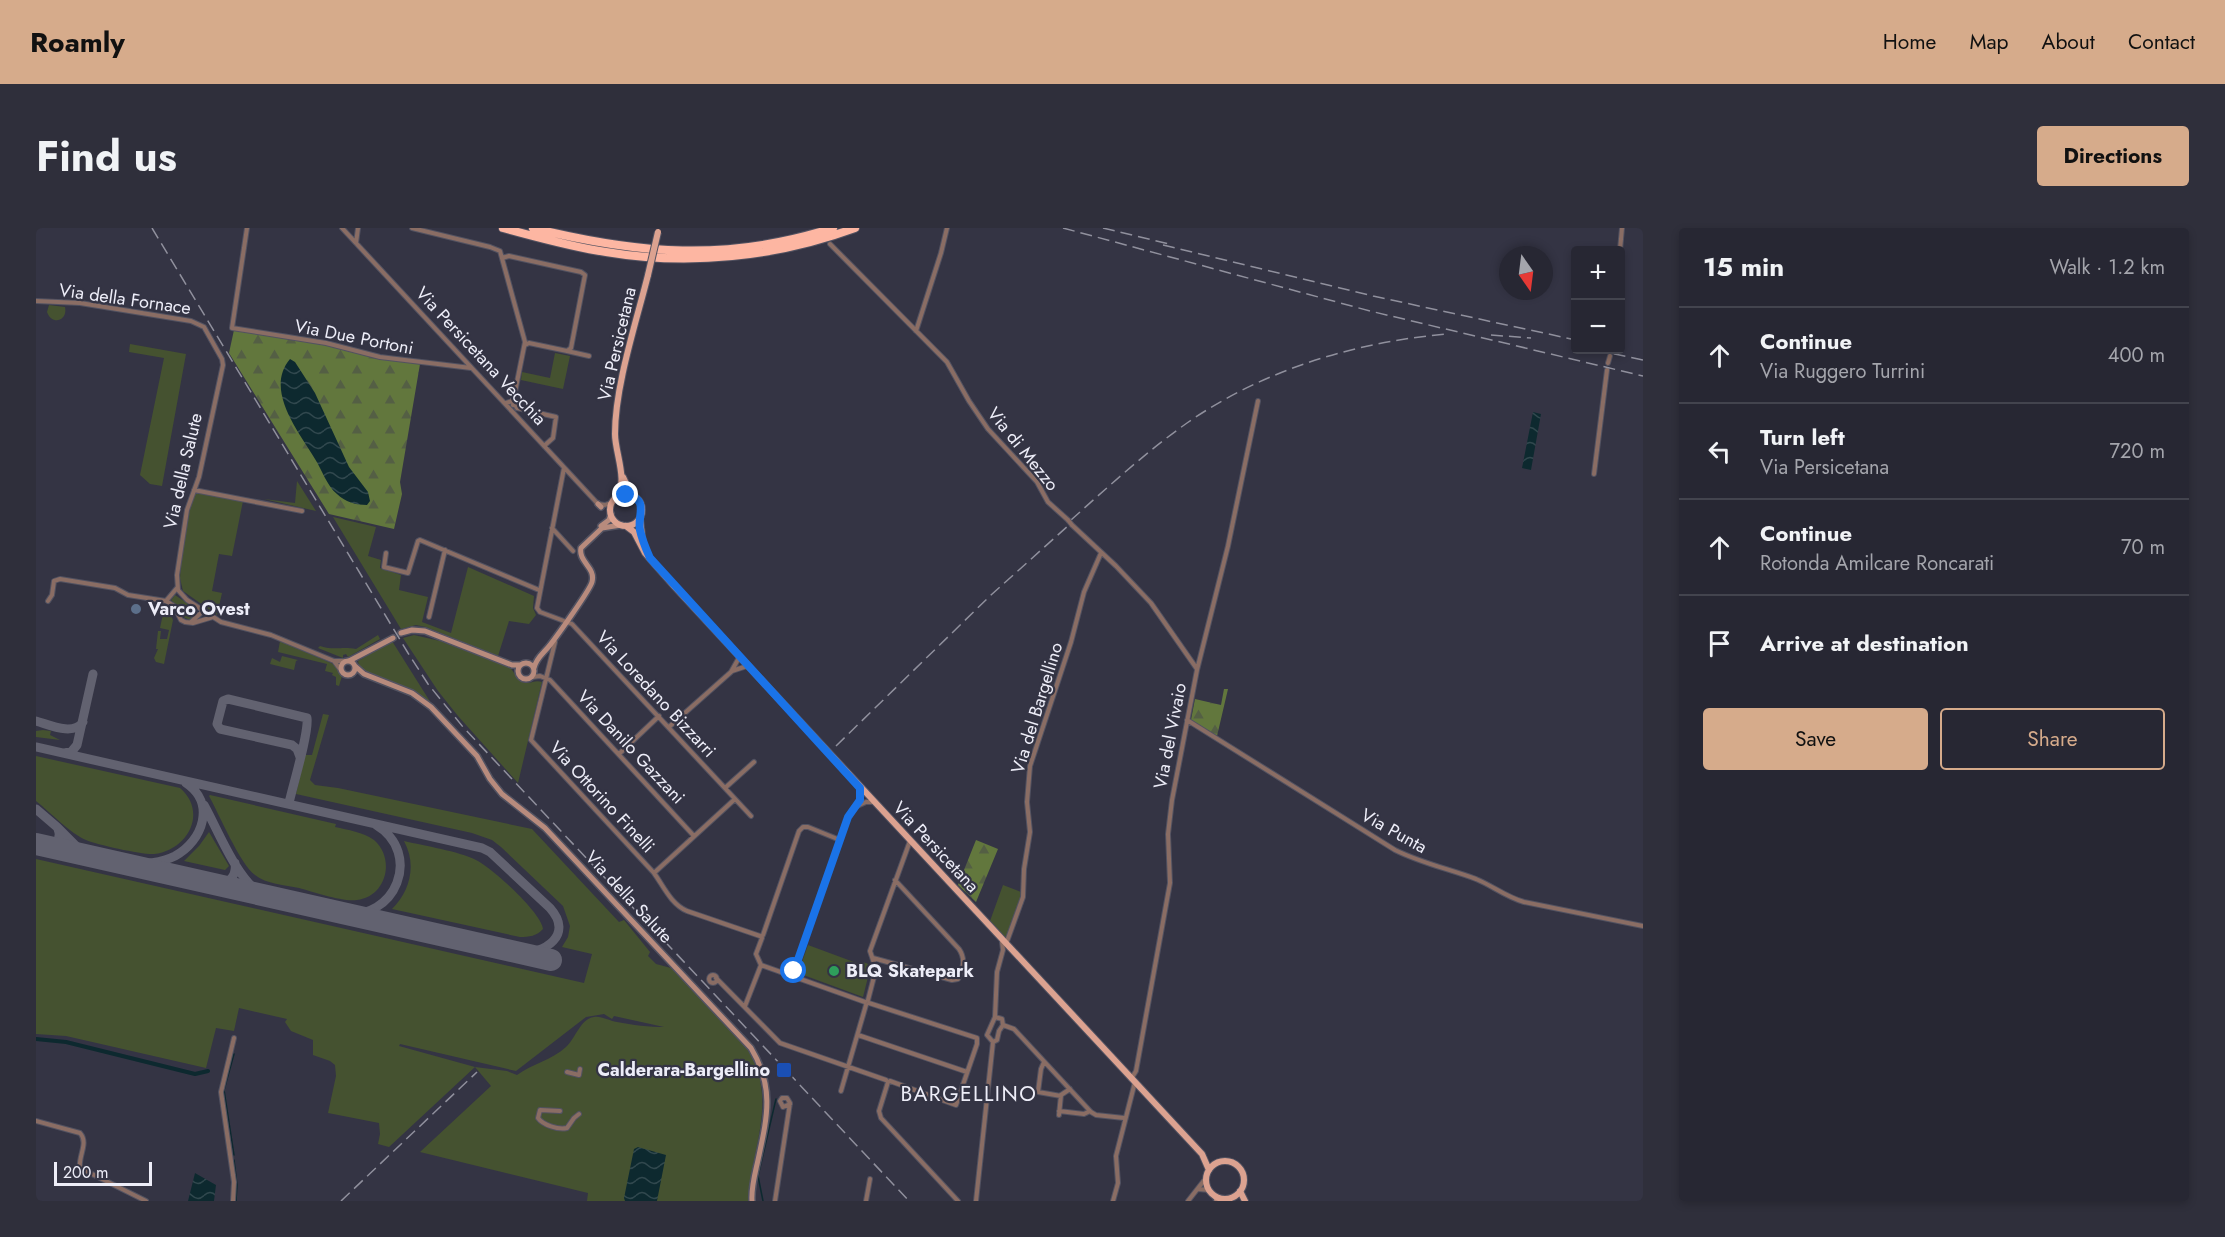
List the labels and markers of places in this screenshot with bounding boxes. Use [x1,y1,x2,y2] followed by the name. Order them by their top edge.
[147,596,250,622] place label: Varco Ovest
[129,602,143,616] marker: Varco Ovest
[846,958,974,984] place label: BLQ Skatepark
[827,964,841,978] marker: BLQ Skatepark
[597,1057,770,1083] place label: Calderara-Bargellino
[775,1061,793,1079] marker: Calderara-Bargellino

